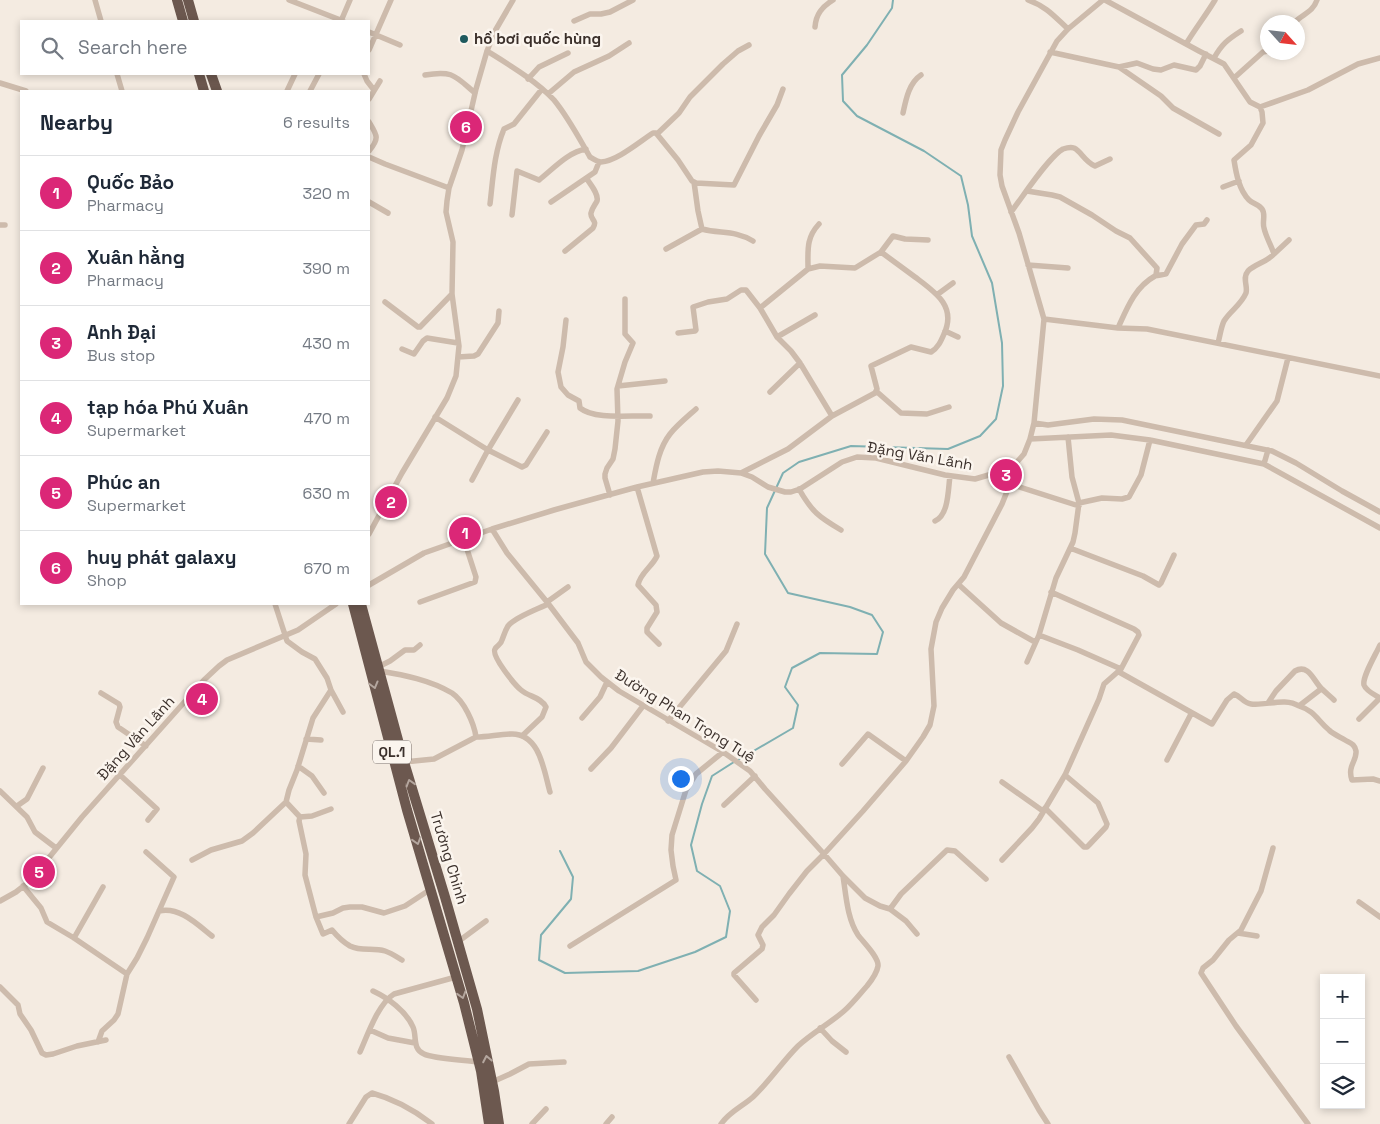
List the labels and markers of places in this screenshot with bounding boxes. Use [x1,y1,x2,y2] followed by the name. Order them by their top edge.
[474,29,601,48] place label: hồ bơi quốc hùng
[458,33,470,45] marker: hồ bơi quốc hùng
[450,108,482,146] pin: 6
[990,456,1022,494] pin: 3
[375,483,407,521] pin: 2
[449,514,481,552] pin: 1
[186,680,218,718] pin: 4
[23,853,55,891] pin: 5

